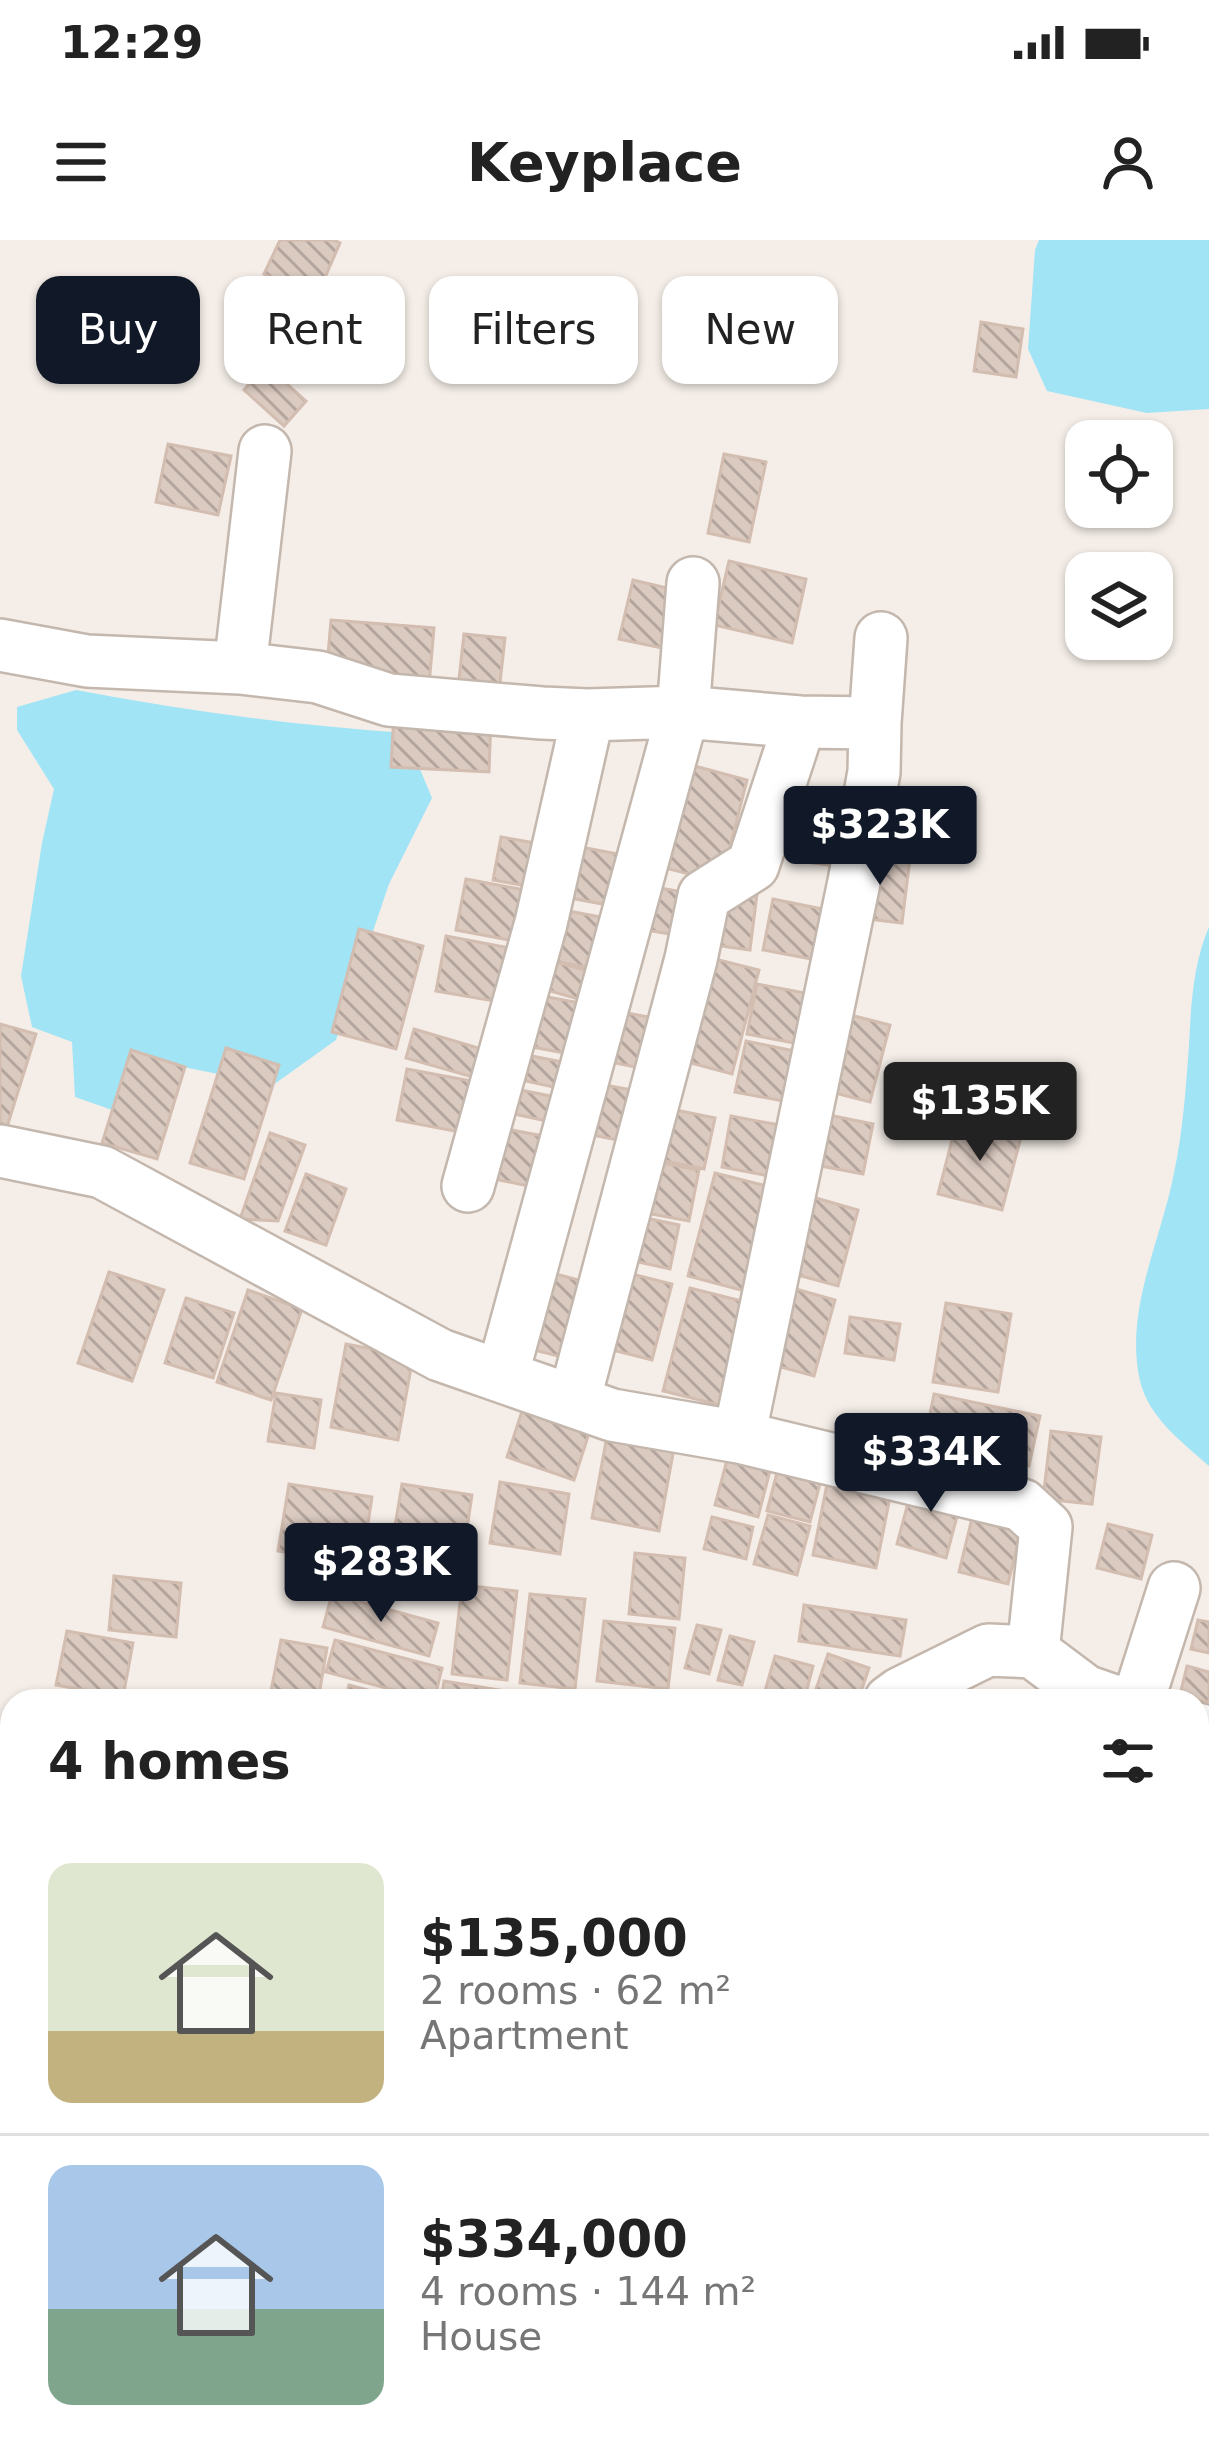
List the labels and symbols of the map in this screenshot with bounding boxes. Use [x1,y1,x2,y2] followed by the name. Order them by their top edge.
[796,786,964,888] pin: $323K
[896,1062,1064,1164] pin: $135K
[847,1413,1015,1515] pin: $334K
[297,1523,465,1625] pin: $283K

